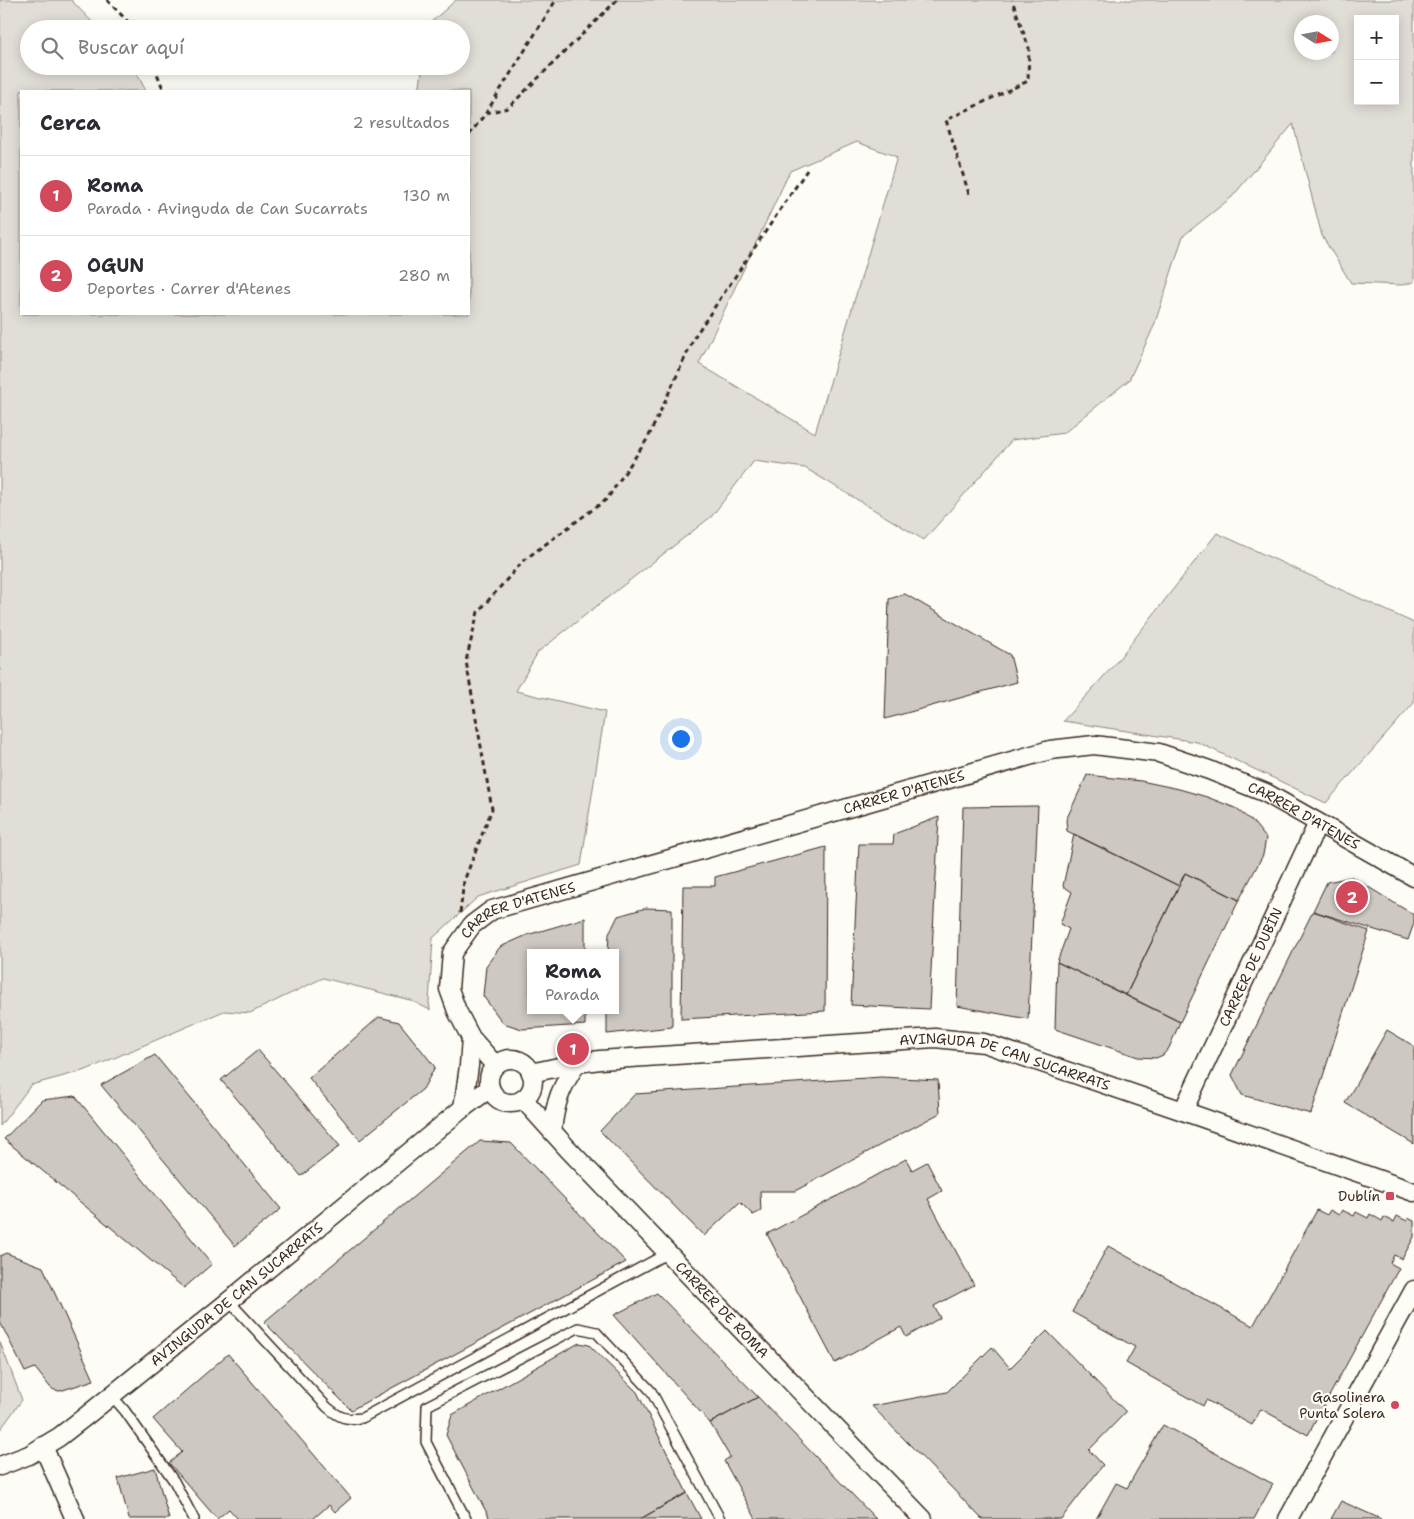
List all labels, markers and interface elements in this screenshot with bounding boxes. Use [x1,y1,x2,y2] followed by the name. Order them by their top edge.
[1294,15,1339,60] north arrow
[1354,15,1399,105] map controls
[1354,15,1399,60] button: +
[20,20,470,75] search box
[38,34,66,62] icon: search
[78,35,184,60] text: Buscar aquí
[1354,60,1399,105] button: −
[40,109,101,137] text: Cerca
[352,112,450,133] text: 2 resultados
[87,173,143,198] text: Roma
[52,185,60,206] text: 1
[403,185,450,206] text: 130 m
[87,198,368,219] text: Parada · Avinguda de Can Sucarrats
[87,253,144,278] text: OGUN
[50,265,62,286] text: 2
[398,265,450,286] text: 280 m
[87,278,291,299] text: Deportes · Carrer d'Atenes
[668,726,694,752] your location
[841,766,967,818] street label: CARRER D'ATENES
[1245,778,1363,854] street label: CARRER D'ATENES
[456,878,577,942] street label: CARRER D'ATENES
[1336,878,1368,916] pin: 2
[1215,905,1286,1029] street label: CARRER DE DUBÍN
[527,949,619,1014] popup
[545,959,601,984] text: Roma
[545,984,600,1005] text: Parada
[899,1029,1113,1094] street label: AVINGUDA DE CAN SUCARRATS
[557,1030,589,1068] pin: 1
[1338,1187,1380,1205] place label: Dublín
[1384,1190,1396,1202] marker: Dublín
[147,1218,327,1370] street label: AVINGUDA DE CAN SUCARRATS
[672,1258,773,1362] street label: CARRER DE ROMA
[1299,1388,1385,1422] place label: Gasolinera Punta Solera
[1389,1399,1401,1411] marker: Gasolinera Punta Solera

